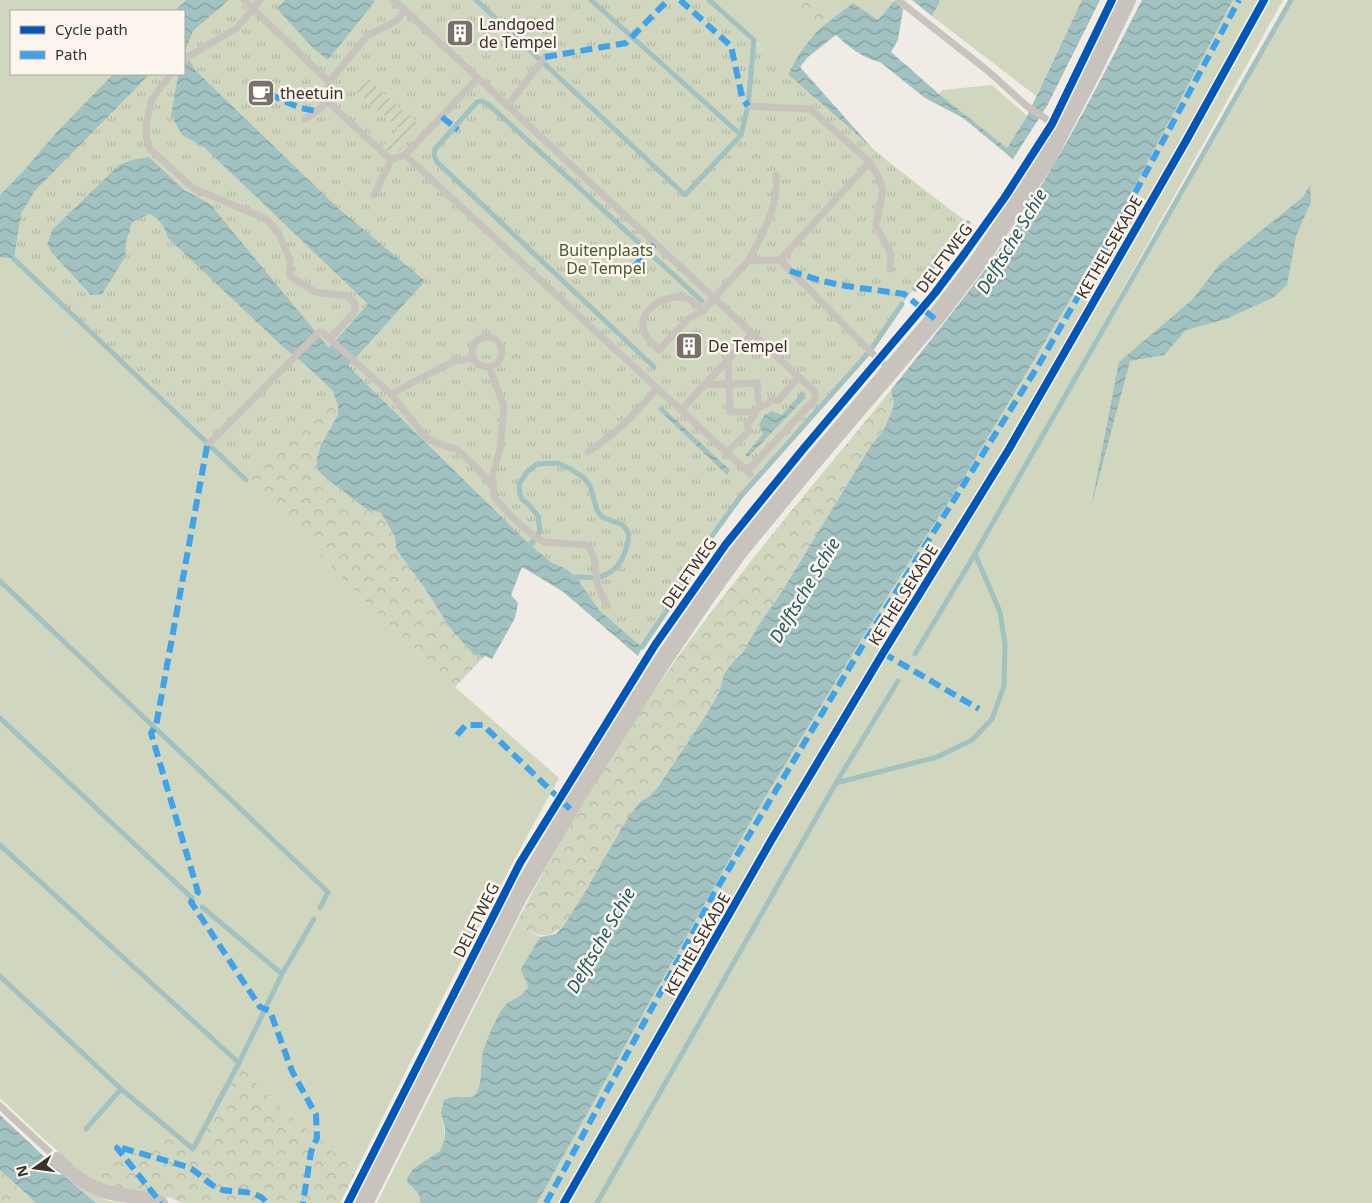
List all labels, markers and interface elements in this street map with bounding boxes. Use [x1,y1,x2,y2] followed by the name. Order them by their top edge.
[10,10,185,75] legend
[479,13,557,53] place label: Landgoed de Tempel
[445,18,475,48] building icon: Landgoed de Tempel
[55,19,128,39] text: Cycle path
[55,44,87,64] text: Path
[246,78,276,108] cafe icon: theetuin
[280,82,343,104] place label: theetuin
[970,184,1052,298] water label: Delftsche Schie
[1071,192,1147,302] street label: KETHELSEKADE
[911,219,977,297] street label: DELFTWEG
[559,239,653,279] park label: Buitenplaats De Tempel
[674,331,704,361] building icon: De Tempel
[708,335,788,357] place label: De Tempel
[657,533,721,613] street label: DELFTWEG
[763,533,845,647] water label: Delftsche Schie
[863,540,943,650] street label: KETHELSEKADE
[448,879,504,961] street label: DELFTWEG
[560,883,640,997] water label: Delftsche Schie
[659,889,735,999] street label: KETHELSEKADE
[10,1143,60,1193] north arrow
[11,1163,32,1179] text: N

